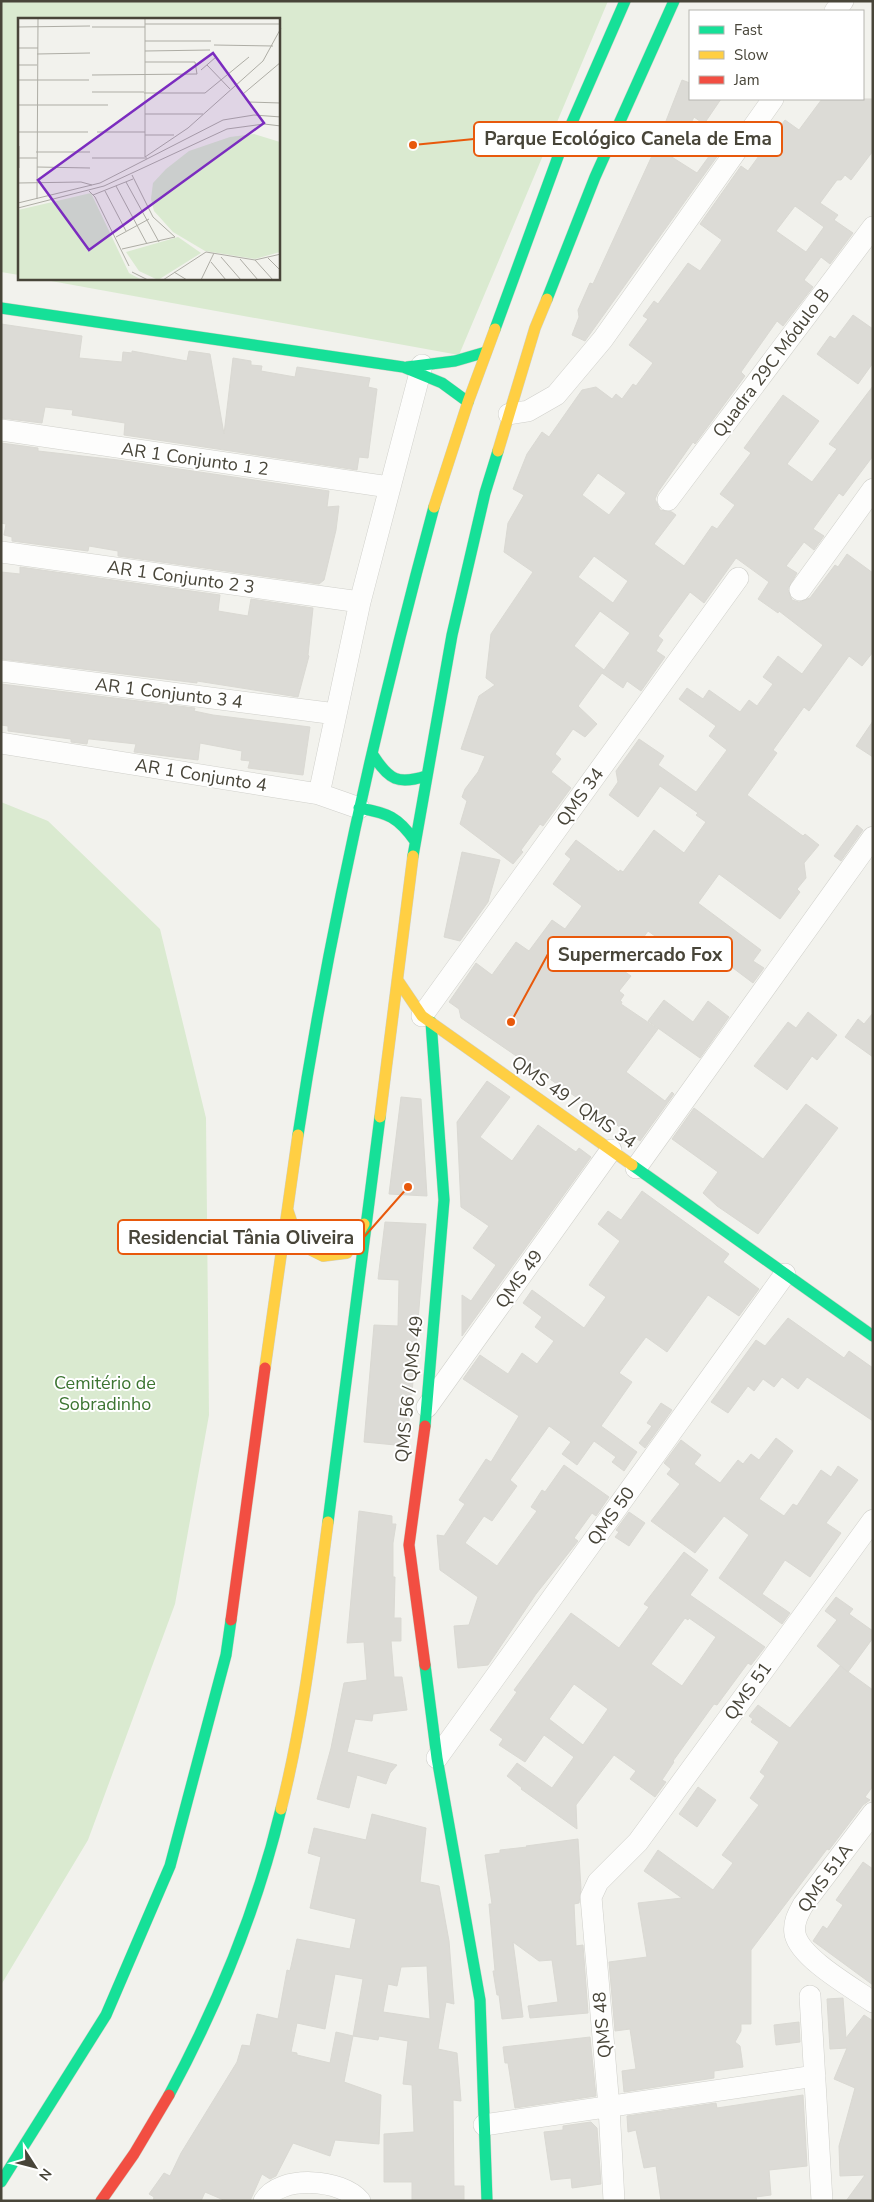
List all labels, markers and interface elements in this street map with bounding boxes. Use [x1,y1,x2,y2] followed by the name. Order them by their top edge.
[689,10,864,100] legend
[18,18,280,280] inset map
[734,20,763,40] text: Fast
[734,45,769,65] text: Slow
[733,70,760,90] text: Jam
[474,122,782,156] callout: Parque Ecológico Canela de Ema
[484,126,772,152] text: Parque Ecológico Canela de Ema
[707,284,835,442] street label: Quadra 29C Módulo B
[120,437,270,481] street label: AR 1 Conjunto 1 2
[106,555,256,599] street label: AR 1 Conjunto 2 3
[94,672,244,714] street label: AR 1 Conjunto 3 4
[133,753,269,797] street label: AR 1 Conjunto 4
[551,763,609,831] street label: QMS 34
[548,937,732,971] callout: Supermercado Fox
[558,942,723,968] text: Supermercado Fox
[507,1050,641,1154] street label: QMS 49 / QMS 34
[118,1220,364,1254] callout: Residencial Tânia Oliveira
[128,1225,354,1251] text: Residencial Tânia Oliveira
[490,1245,548,1313] street label: QMS 49
[389,1314,429,1464] street label: QMS 56 / QMS 49
[54,1371,156,1416] park label: Cemitério de Sobradinho
[582,1482,640,1550] street label: QMS 50
[719,1657,777,1725] street label: QMS 51
[792,1839,858,1917] street label: QMS 51A
[587,1991,617,2059] street label: QMS 48
[10,2142,60,2192] north arrow
[34,2165,56,2184] text: N

